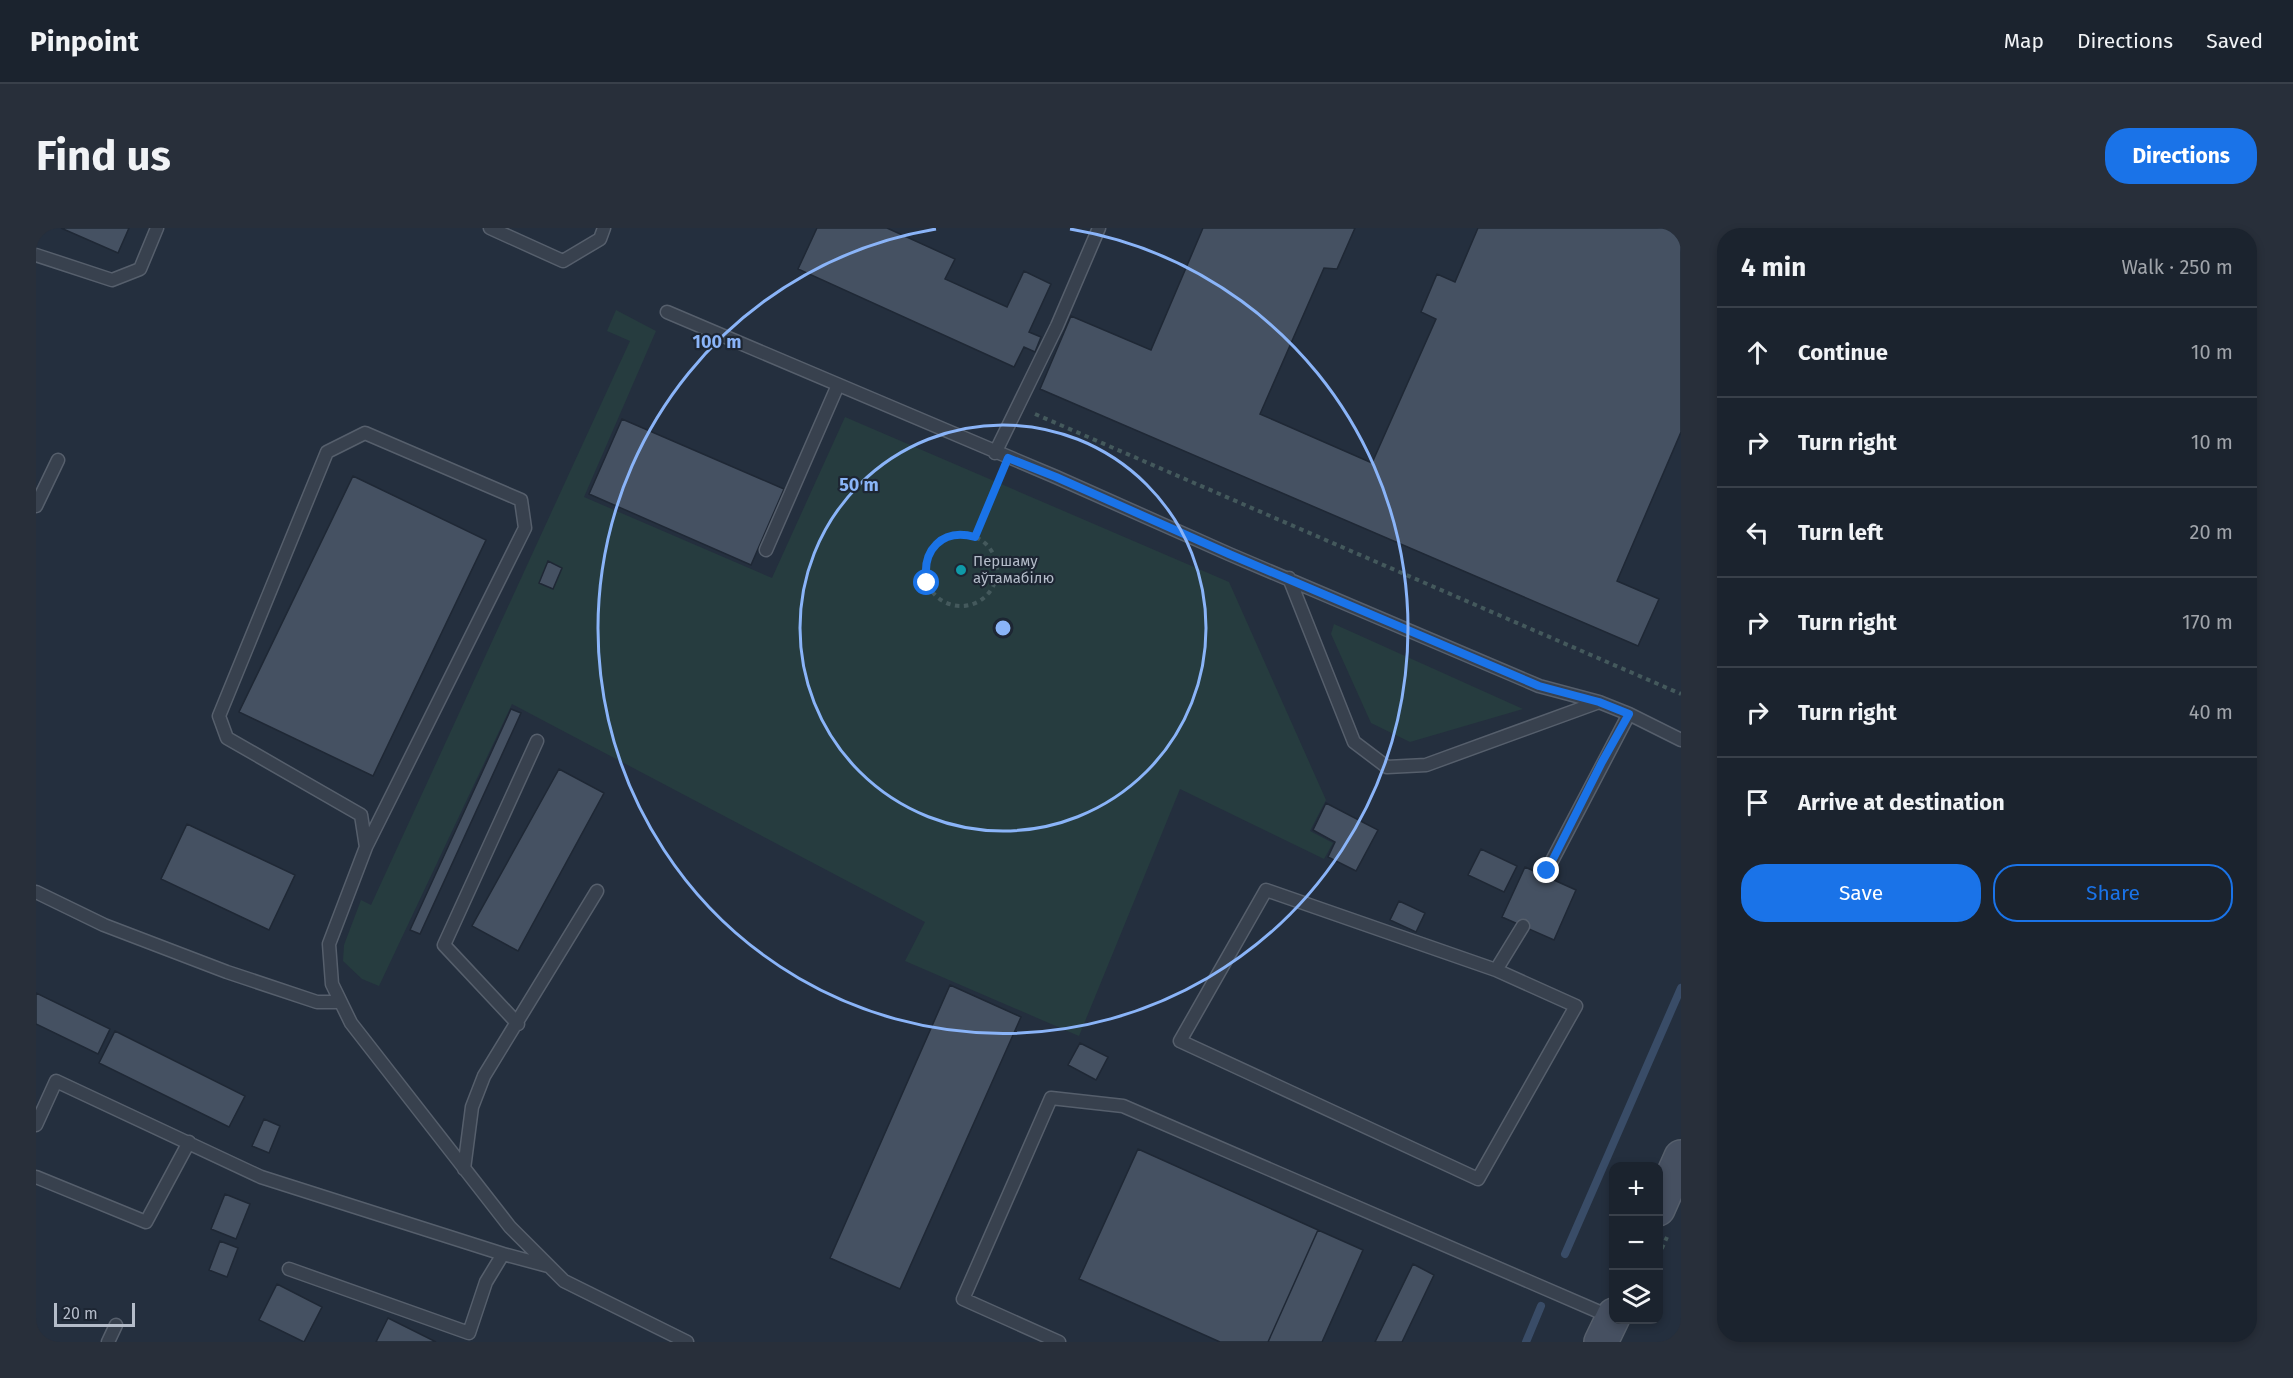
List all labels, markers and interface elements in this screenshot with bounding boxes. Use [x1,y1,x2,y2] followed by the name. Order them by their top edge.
[30,25,139,58] text: Pinpoint
[2004,28,2044,54] text: Map
[2077,28,2173,54] text: Directions
[2206,28,2263,54] text: Saved
[2105,128,2257,184] button: Directions
[36,131,171,181] text: Find us
[1741,252,1806,283] text: 4 min
[2121,255,2233,279] text: Walk · 250 m
[693,331,741,353] text: 100 m
[1741,336,1774,369] icon: ahead
[1798,339,1888,366] text: Continue
[2191,340,2233,364] text: 10 m
[1741,426,1774,459] icon: right
[1798,429,1897,456] text: Turn right
[2191,430,2233,454] text: 10 m
[839,474,879,496] text: 50 m
[1741,516,1774,549] icon: left
[1798,519,1883,546] text: Turn left
[2190,520,2233,544] text: 20 m
[973,552,1054,587] place label: Першаму аўтамабілю
[954,563,968,577] marker: Першаму аўтамабілю
[913,569,939,595] route start
[1741,606,1774,639] icon: right
[1798,609,1897,636] text: Turn right
[2182,610,2233,634] text: 170 m
[993,618,1013,638] centre of rings
[1741,696,1774,729] icon: right
[1798,699,1897,726] text: Turn right
[2189,700,2233,724] text: 40 m
[1741,786,1774,819] icon: arrive
[1798,789,2005,816] text: Arrive at destination
[1533,857,1559,883] route end
[1741,864,1981,922] button: Save
[1993,864,2233,922] button: Share
[1609,1162,1663,1324] map controls
[1609,1162,1663,1216] button: +
[1609,1216,1663,1270] button: −
[1609,1270,1663,1324] button: layers
[54,1300,135,1328] scale bar
[63,1304,98,1323] text: 20 m

